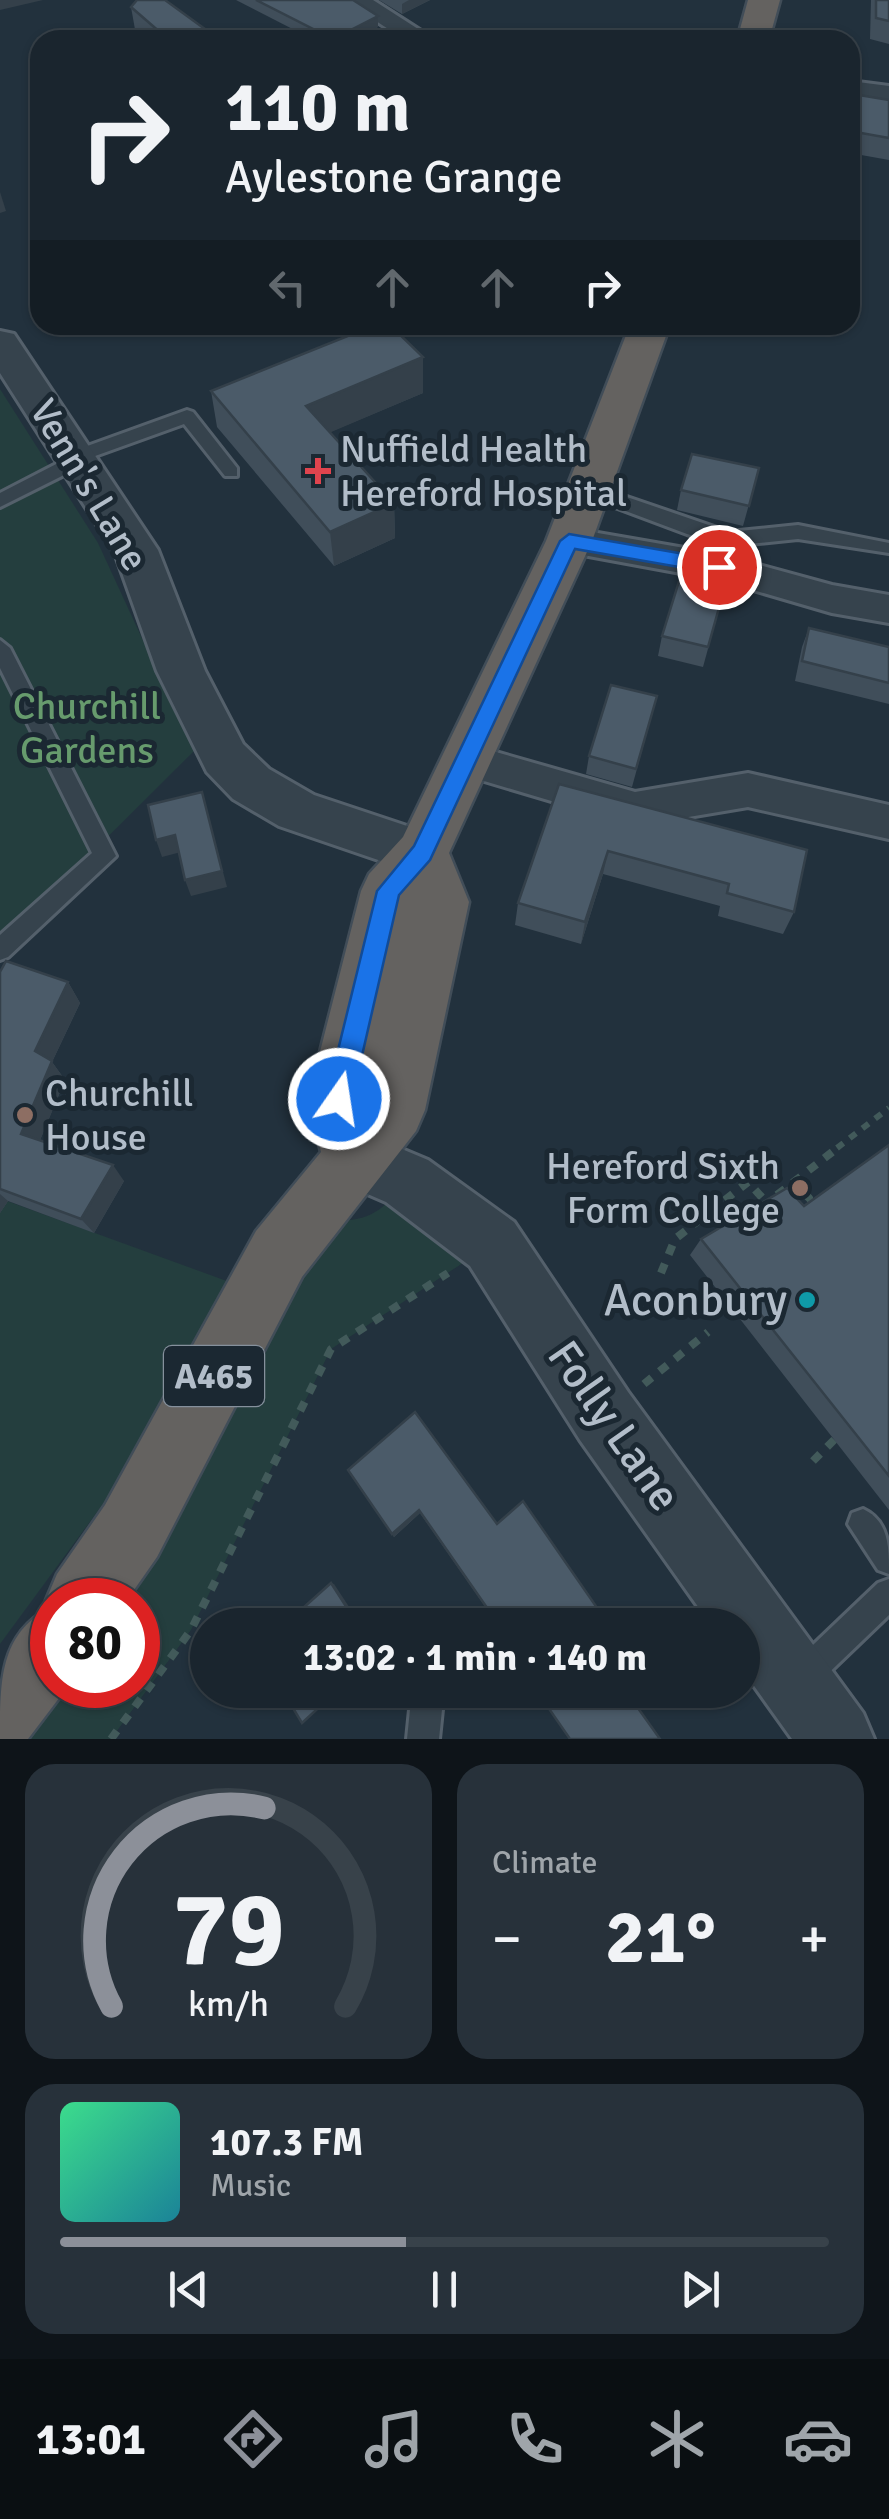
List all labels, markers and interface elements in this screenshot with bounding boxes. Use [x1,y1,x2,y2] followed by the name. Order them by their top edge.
[225,64,410,150] text: 110 m
[60,70,190,200] icon: right
[225,150,562,205] text: Aylestone Grange
[260,260,315,315] icon: left
[365,260,420,315] icon: ahead
[470,260,525,315] icon: ahead
[575,260,630,315] icon: right
[20,391,158,579] street label: Venn's Lane
[340,426,627,517] place label: Nuffield Health Hereford Hospital
[305,458,331,484] marker: Nuffield Health Hereford Hospital
[677,525,762,610] pin
[692,540,747,595] icon: arrive
[13,683,161,774] park label: Churchill Gardens
[287,1047,391,1151] position arrow
[45,1070,193,1161] place label: Churchill House
[14,1104,36,1126] marker: Churchill House
[546,1143,780,1234] place label: Hereford Sixth Form College
[789,1177,811,1199] marker: Hereford Sixth Form College
[604,1273,787,1328] place label: Aconbury
[796,1289,818,1311] marker: Aconbury
[536,1330,692,1522] street label: Folly Lane
[164,1346,264,1406] road number: A465
[30,1578,160,1708] speed limit sign: 80
[303,1634,647,1681] text: 13:02 · 1 min · 140 m
[492,1843,598,1882] text: Climate
[172,1866,285,1994] text: 79
[605,1891,716,1984] text: 21°
[492,1905,522,1973] text: −
[799,1905,829,1973] text: +
[188,1982,269,2026] text: km/h
[210,2119,363,2166] text: 107.3 FM
[210,2166,291,2205] text: Music
[161,2262,216,2317] icon: previous
[417,2262,472,2317] icon: pause
[673,2262,728,2317] icon: next
[218,2404,288,2474] icon: directions
[359,2404,429,2474] icon: music
[500,2404,570,2474] icon: phone
[642,2404,712,2474] icon: climate
[783,2404,853,2474] icon: car
[36,2412,146,2467] text: 13:01

